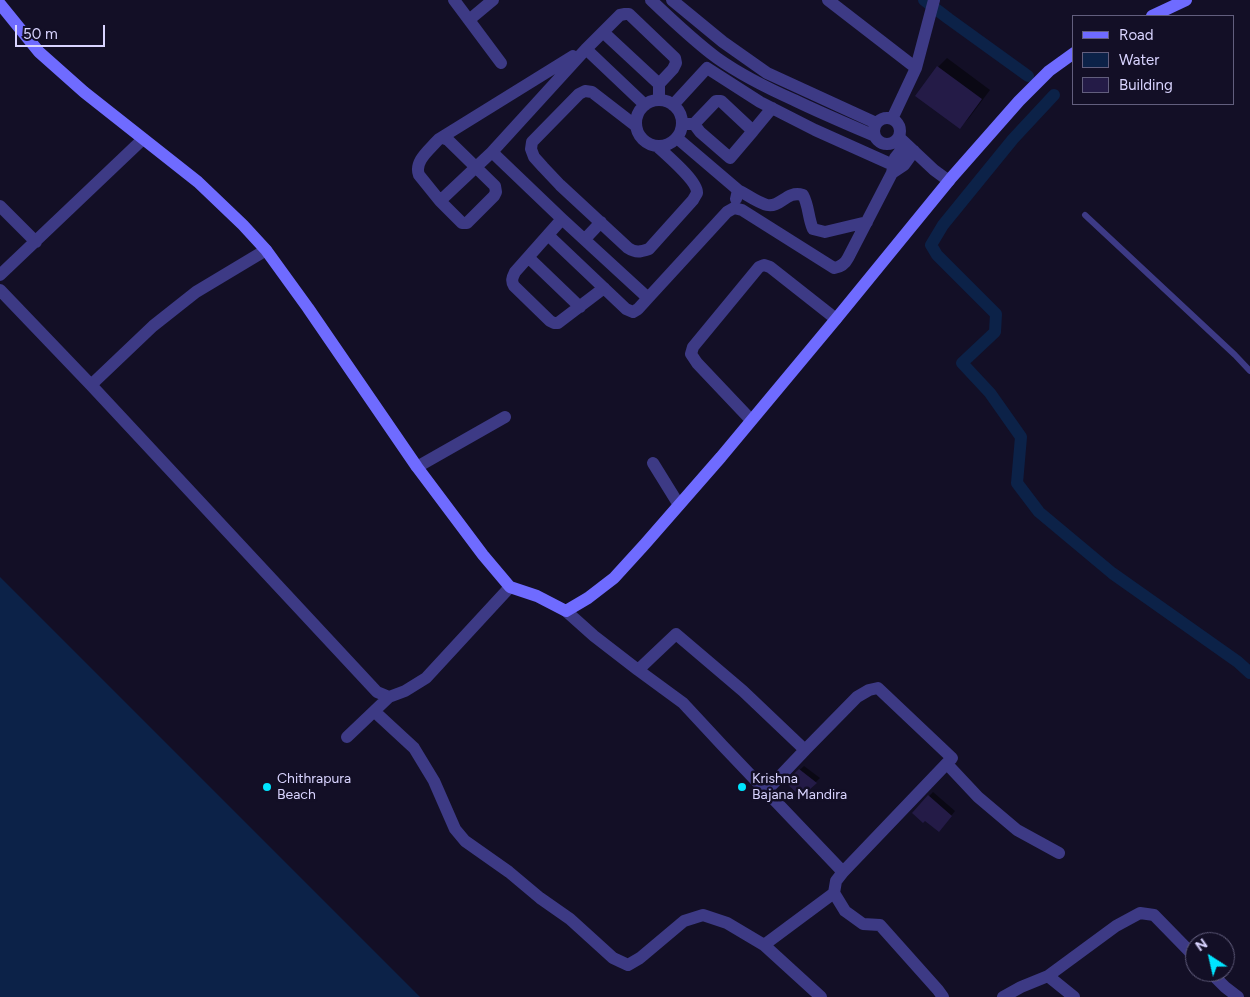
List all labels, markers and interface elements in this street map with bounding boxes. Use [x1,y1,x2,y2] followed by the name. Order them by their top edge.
[18,15,108,47] scale bar
[1072,15,1235,105] legend
[23,25,58,43] text: 50 m
[1119,26,1154,44] text: Road
[1119,51,1159,69] text: Water
[1119,76,1173,94] text: Building
[277,771,351,804] place label: Chithrapura Beach
[752,771,847,804] place label: Krishna Bajana Mandira
[261,781,273,793] marker: Chithrapura Beach
[736,781,748,793] marker: Krishna Bajana Mandira
[1185,932,1235,982] north arrow
[1192,935,1211,955] text: N

